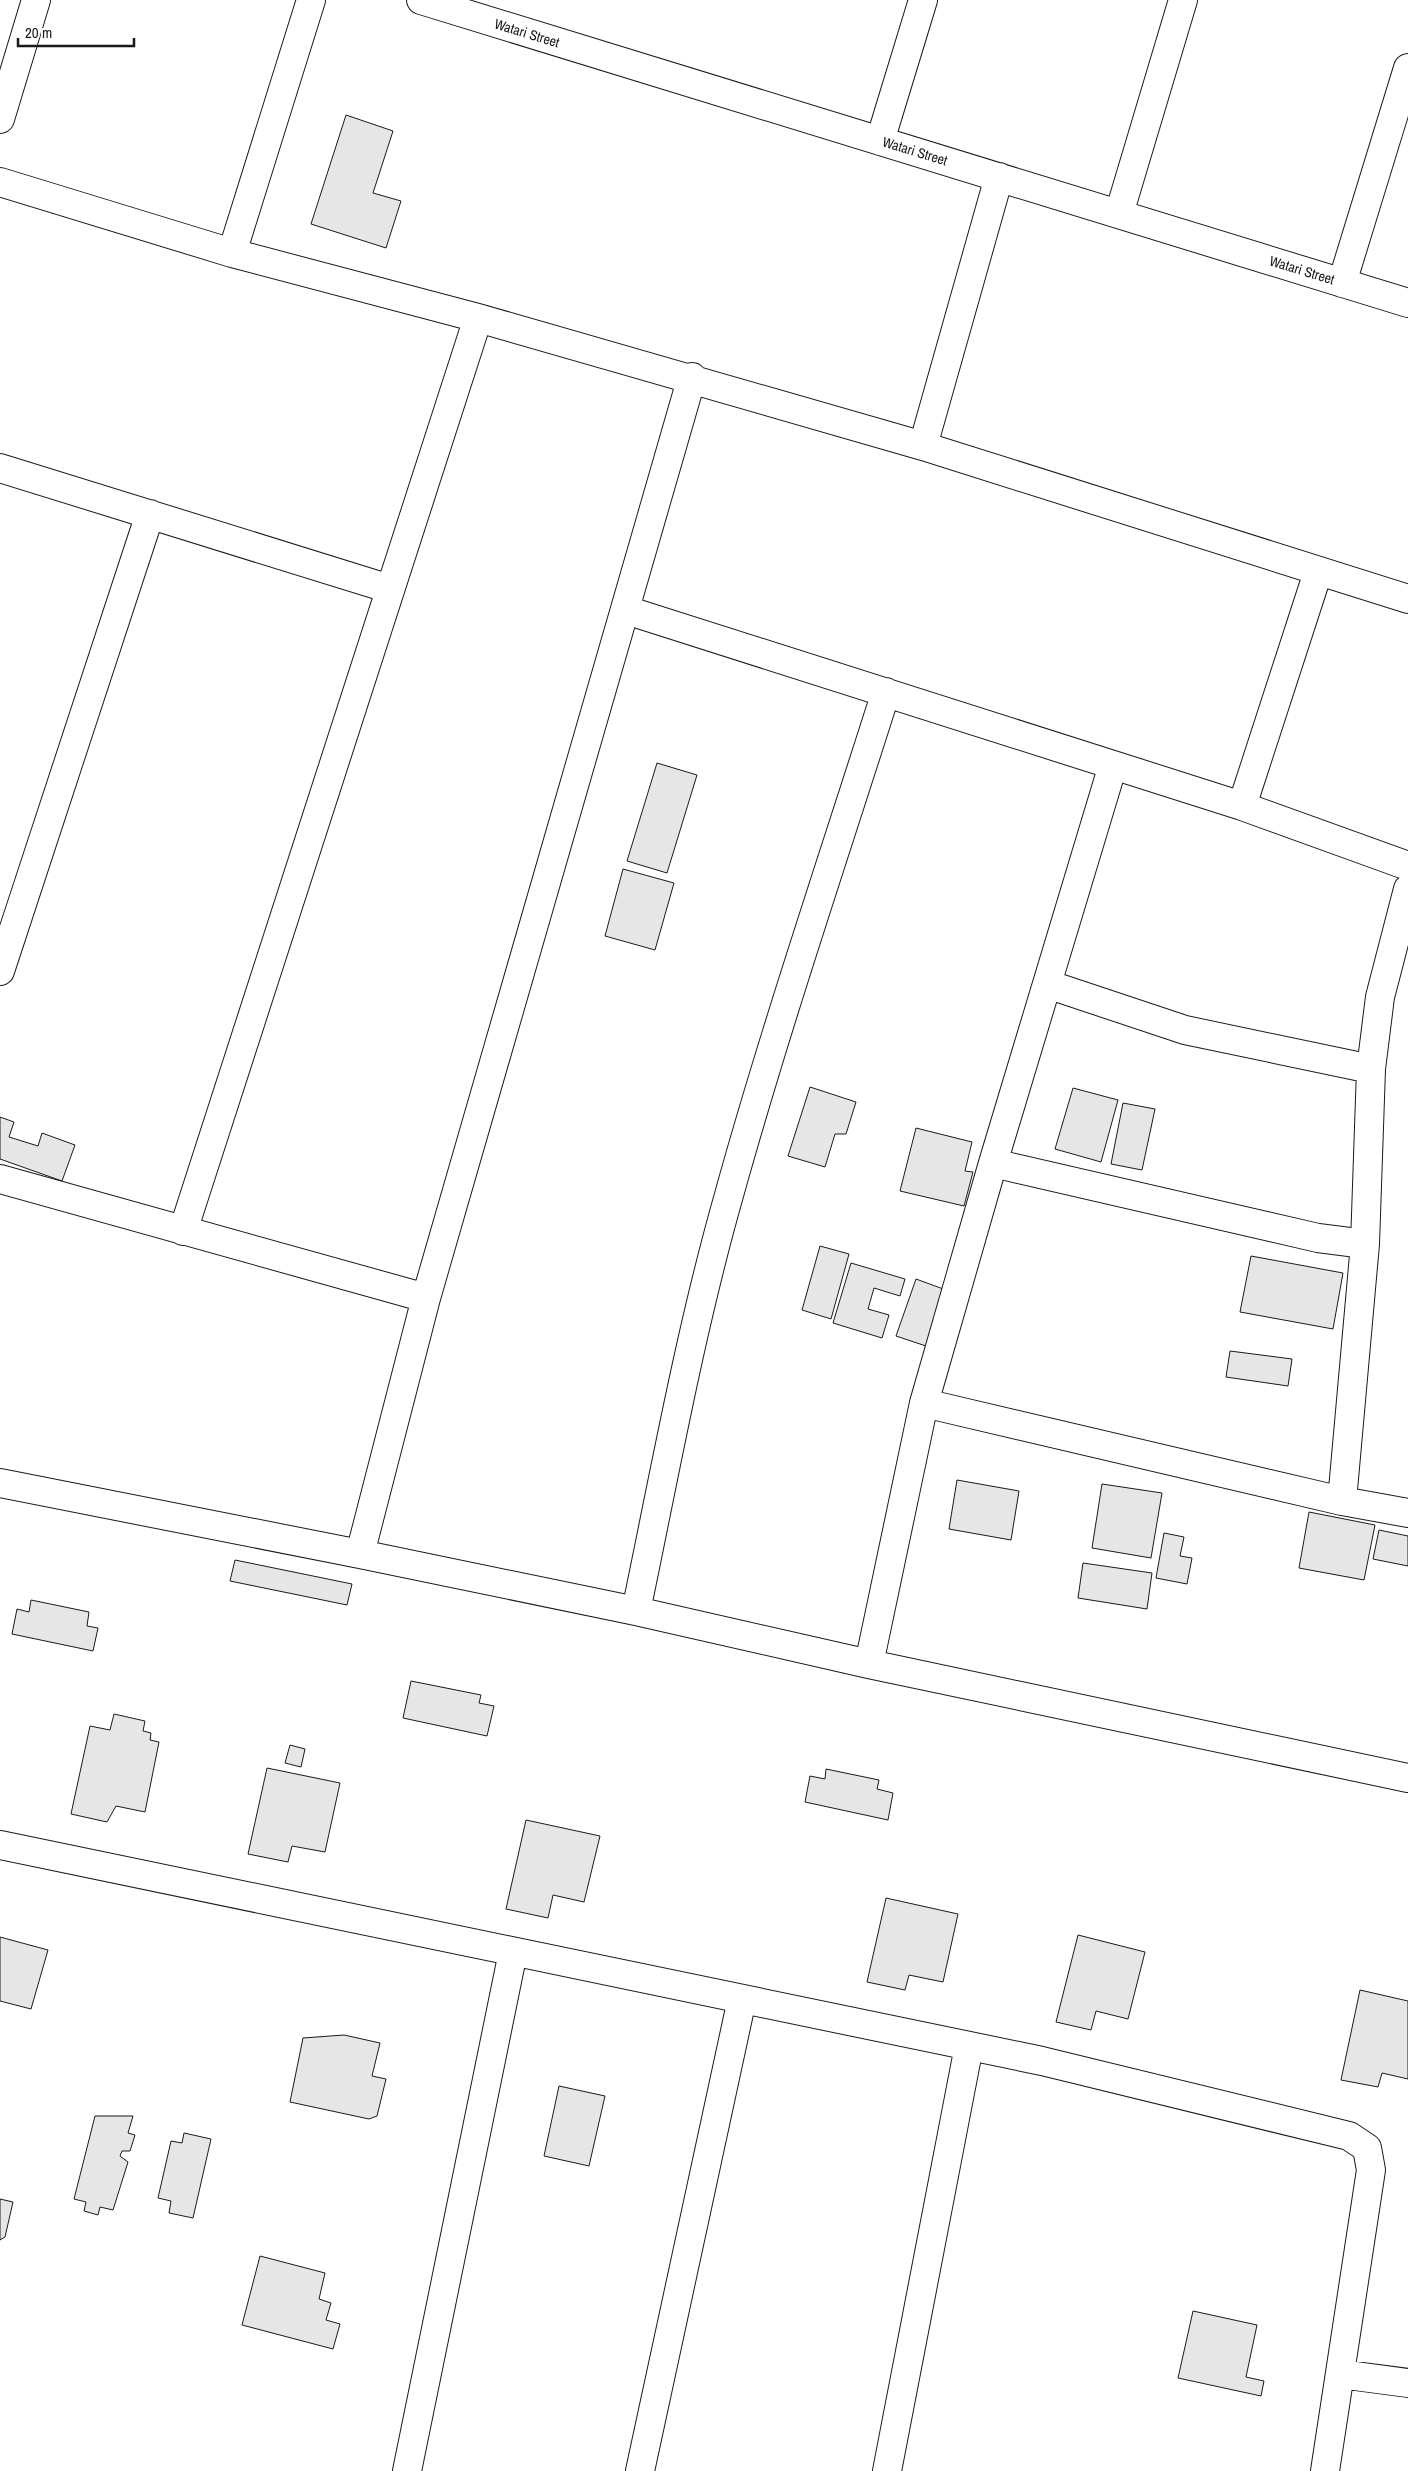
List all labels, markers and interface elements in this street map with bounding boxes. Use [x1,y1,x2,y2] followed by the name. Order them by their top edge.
[18,15,134,47] scale bar
[492,15,562,51] street label: Watari Street
[25,22,52,43] text: 20 m
[880,133,950,169] street label: Watari Street
[1267,252,1337,288] street label: Watari Street

